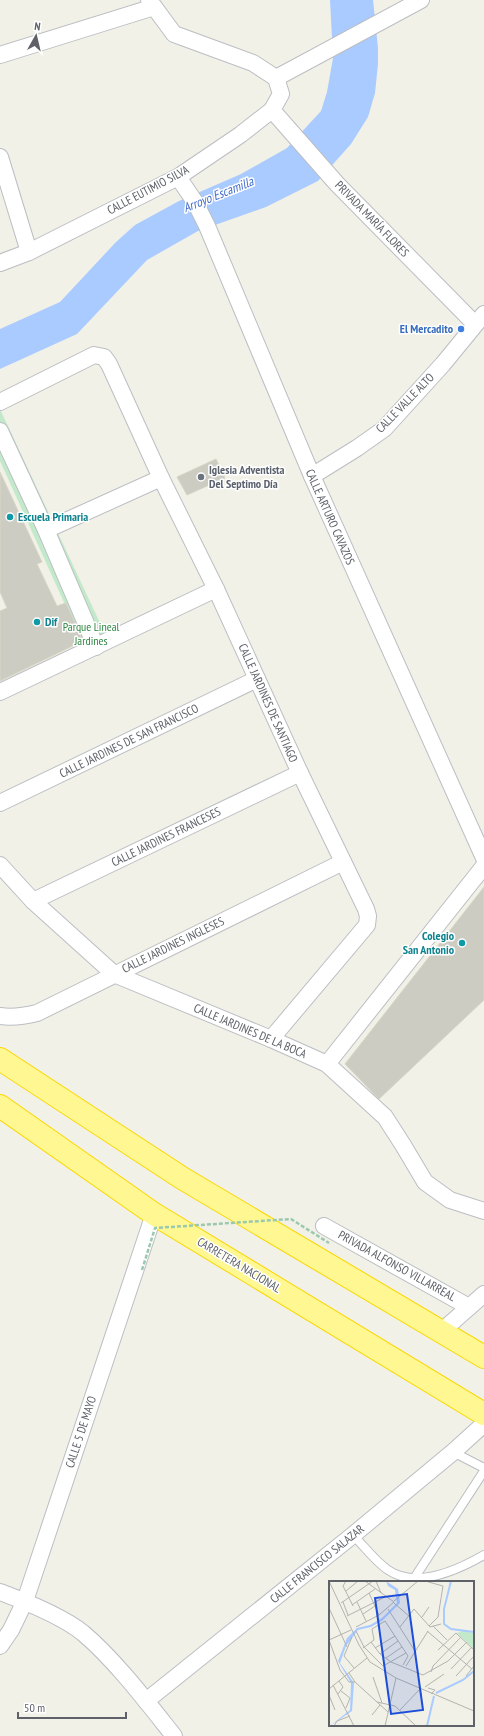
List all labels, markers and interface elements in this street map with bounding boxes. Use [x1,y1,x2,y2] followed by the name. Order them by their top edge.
[16,16,56,56] north arrow
[33,19,41,33] text: N
[104,162,191,217] street label: CALLE EUTIMIO SILVA
[181,172,257,216] water label: Arroyo Escamilla
[332,177,413,260] street label: PRIVADA MARÍA FLORES
[400,321,454,336] place label: El Mercadito
[456,324,466,334] marker: El Mercadito
[372,369,437,436] street label: CALLE VALLE ALTO
[209,462,285,491] place label: Iglesia Adventista Del Septimo Día
[303,467,358,567] street label: CALLE ARTURO CAVAZOS
[196,472,206,482] marker: Iglesia Adventista Del Septimo Día
[18,509,88,524] place label: Escuela Primaria
[5,512,15,522] marker: Escuela Primaria
[45,614,58,629] place label: Dif
[32,617,42,627] marker: Dif
[63,619,119,648] park label: Parque Lineal Jardines
[235,641,302,765] street label: CALLE JARDINES DE SANTIAGO
[57,700,201,781] street label: CALLE JARDINES DE SAN FRANCISCO
[109,804,223,870] street label: CALLE JARDINES FRANCESES
[119,913,226,976] street label: CALLE JARDINES INGLESES
[403,928,455,957] place label: Colegio San Antonio
[457,938,467,948] marker: Colegio San Antonio
[191,1000,309,1061] street label: CALLE JARDINES DE LA BOCA
[336,1227,459,1304] street label: PRIVADA ALFONSO VILLARREAL
[195,1234,284,1296] street label: CARRETERA NACIONAL
[62,1394,99,1470] street label: CALLE 5 DE MAYO
[267,1521,367,1606] street label: CALLE FRANCISCO SALAZAR
[329,1581,474,1726] inset map
[18,1694,126,1720] scale bar
[24,1700,45,1715] text: 50 m

